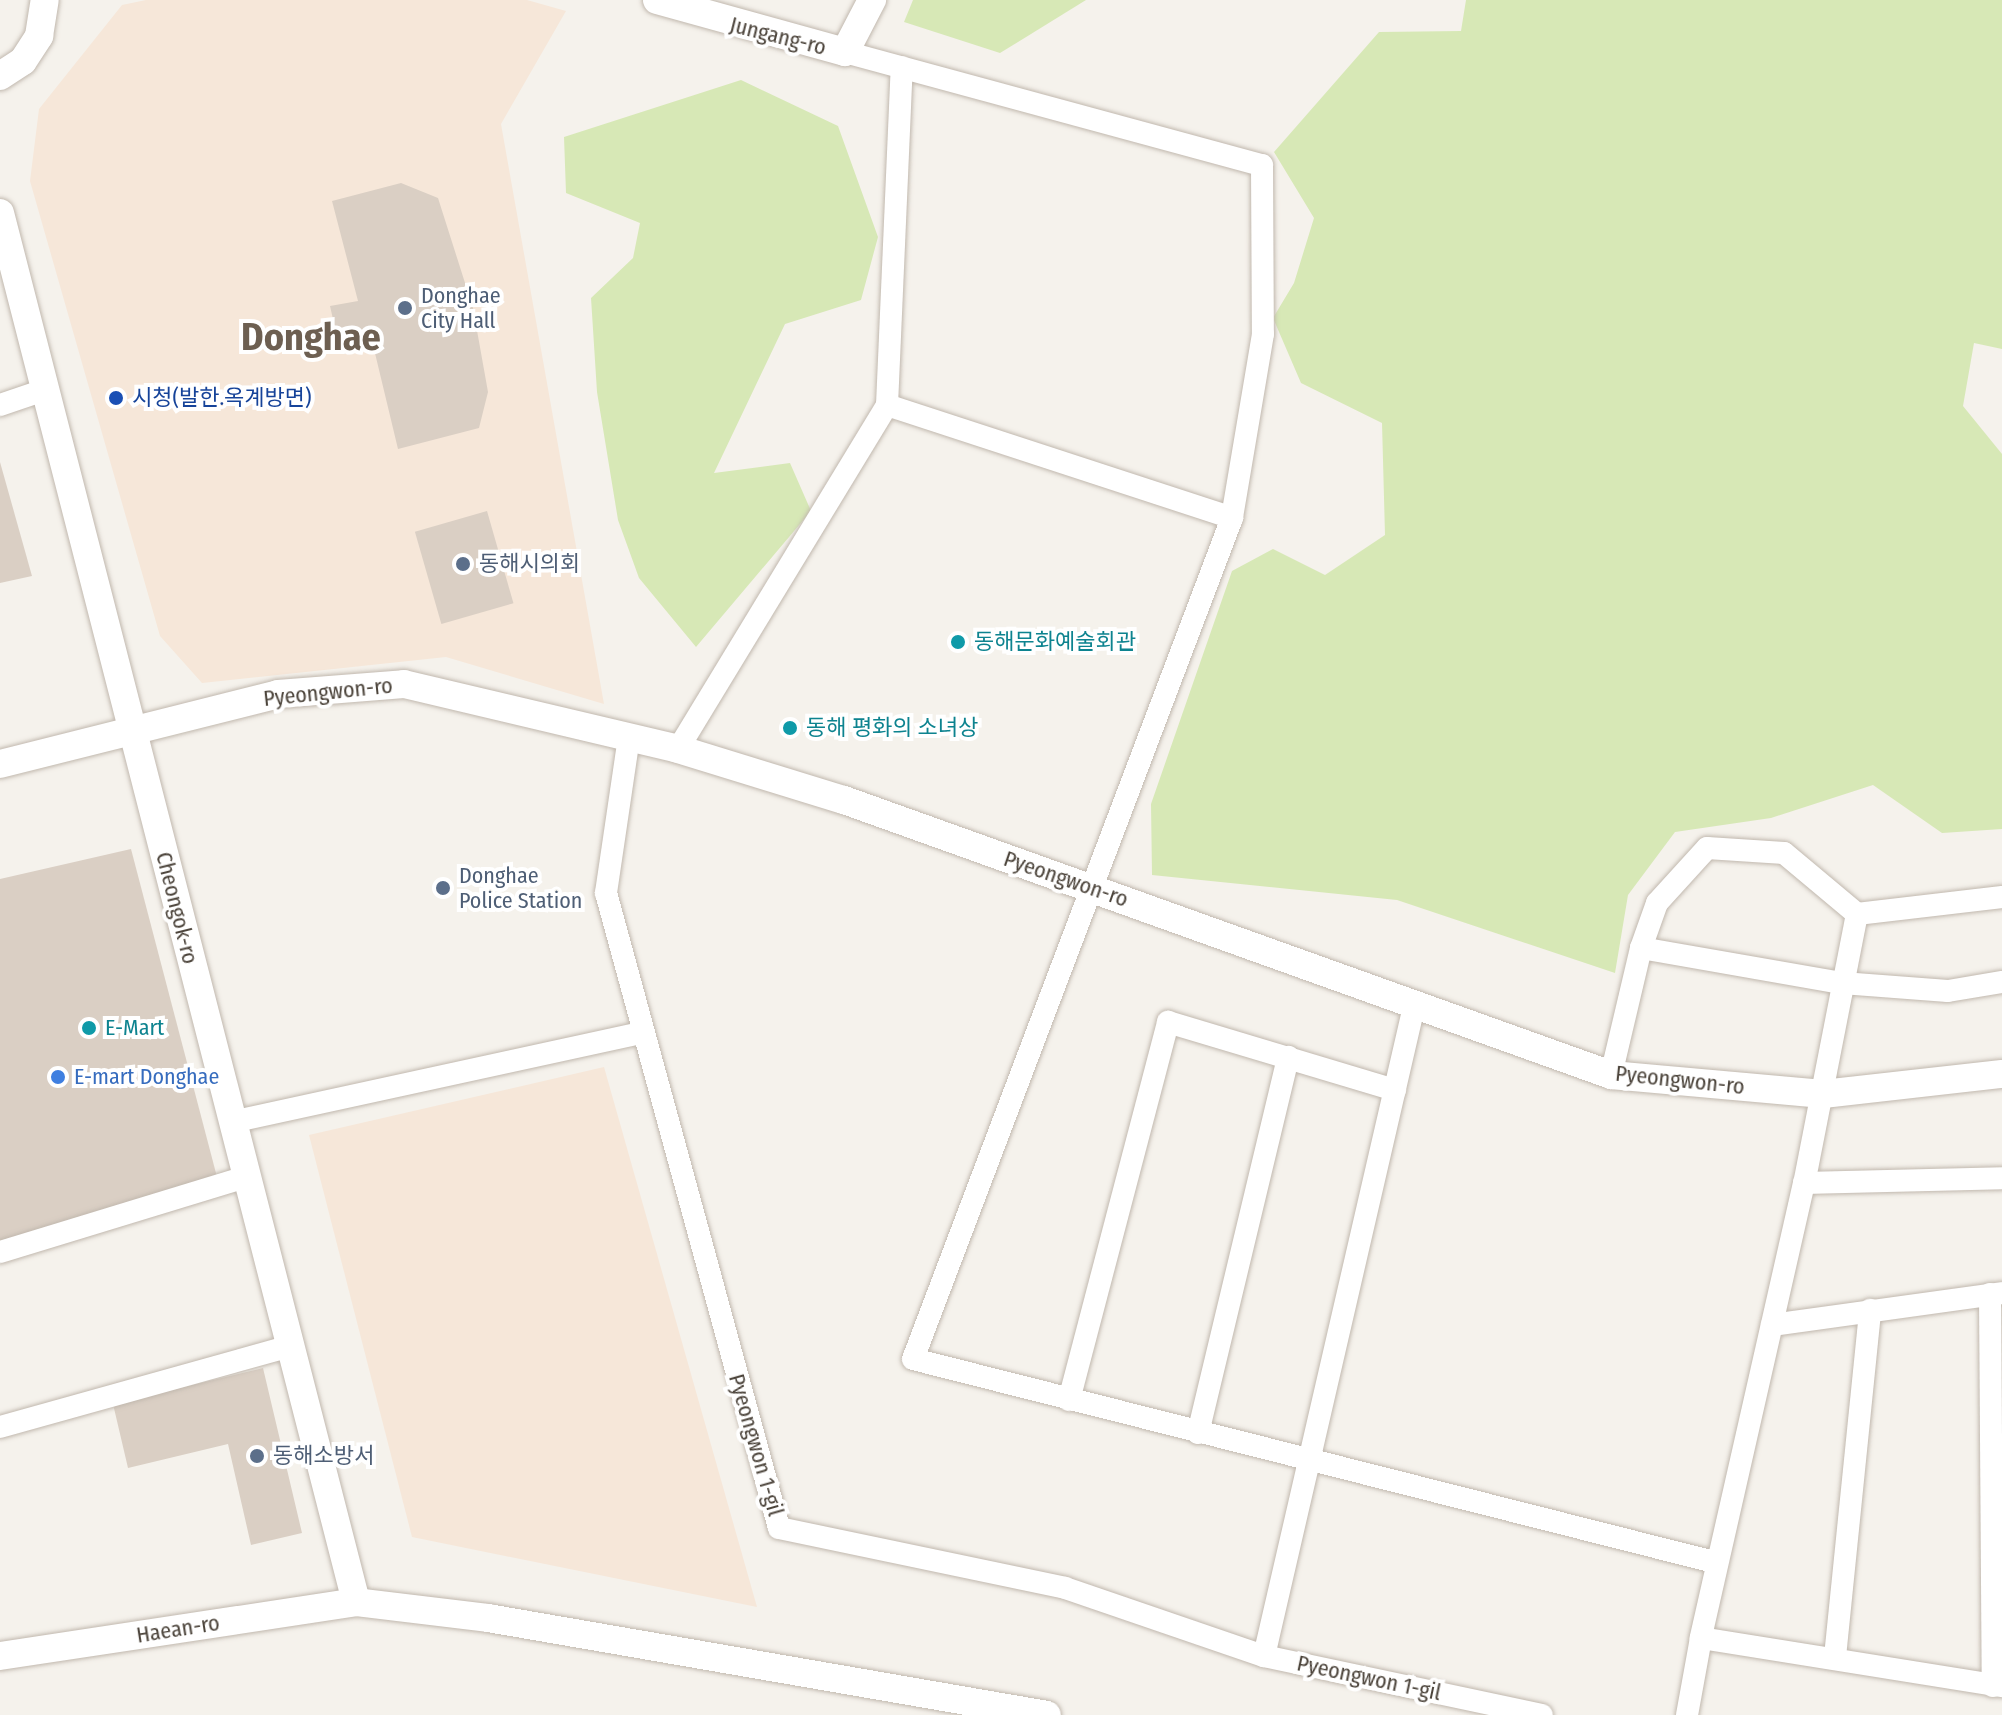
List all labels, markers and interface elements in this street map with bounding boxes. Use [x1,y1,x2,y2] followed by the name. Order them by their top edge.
[727,11,829,61] street label: Jungang-ro
[421,282,501,334] place label: Donghae City Hall
[396,299,414,317] marker: Donghae City Hall
[241,315,381,361] district label: Donghae
[132,385,312,411] place label: 시청(발한.옥계방면)
[107,389,125,407] marker: 시청(발한.옥계방면)
[479,551,580,577] place label: 동해시의회
[454,555,472,573] marker: 동해시의회
[974,629,1136,655] place label: 동해문화예술회관
[949,633,967,651] marker: 동해문화예술회관
[262,672,394,712] street label: Pyeongwon-ro
[806,715,978,741] place label: 동해 평화의 소녀상
[781,719,799,737] marker: 동해 평화의 소녀상
[1000,845,1132,913] street label: Pyeongwon-ro
[150,849,204,967] street label: Cheongok-ro
[459,862,582,914] place label: Donghae Police Station
[434,879,452,897] marker: Donghae Police Station
[105,1015,164,1041] place label: E-Mart
[80,1019,98,1037] marker: E-Mart
[1614,1060,1746,1100] street label: Pyeongwon-ro
[74,1064,219,1090] place label: E-mart Donghae
[49,1068,67,1086] marker: E-mart Donghae
[723,1371,789,1519] street label: Pyeongwon 1-gil
[273,1443,374,1469] place label: 동해소방서
[248,1447,266,1465] marker: 동해소방서
[134,1609,222,1649] street label: Haean-ro
[1295,1650,1443,1706] street label: Pyeongwon 1-gil

